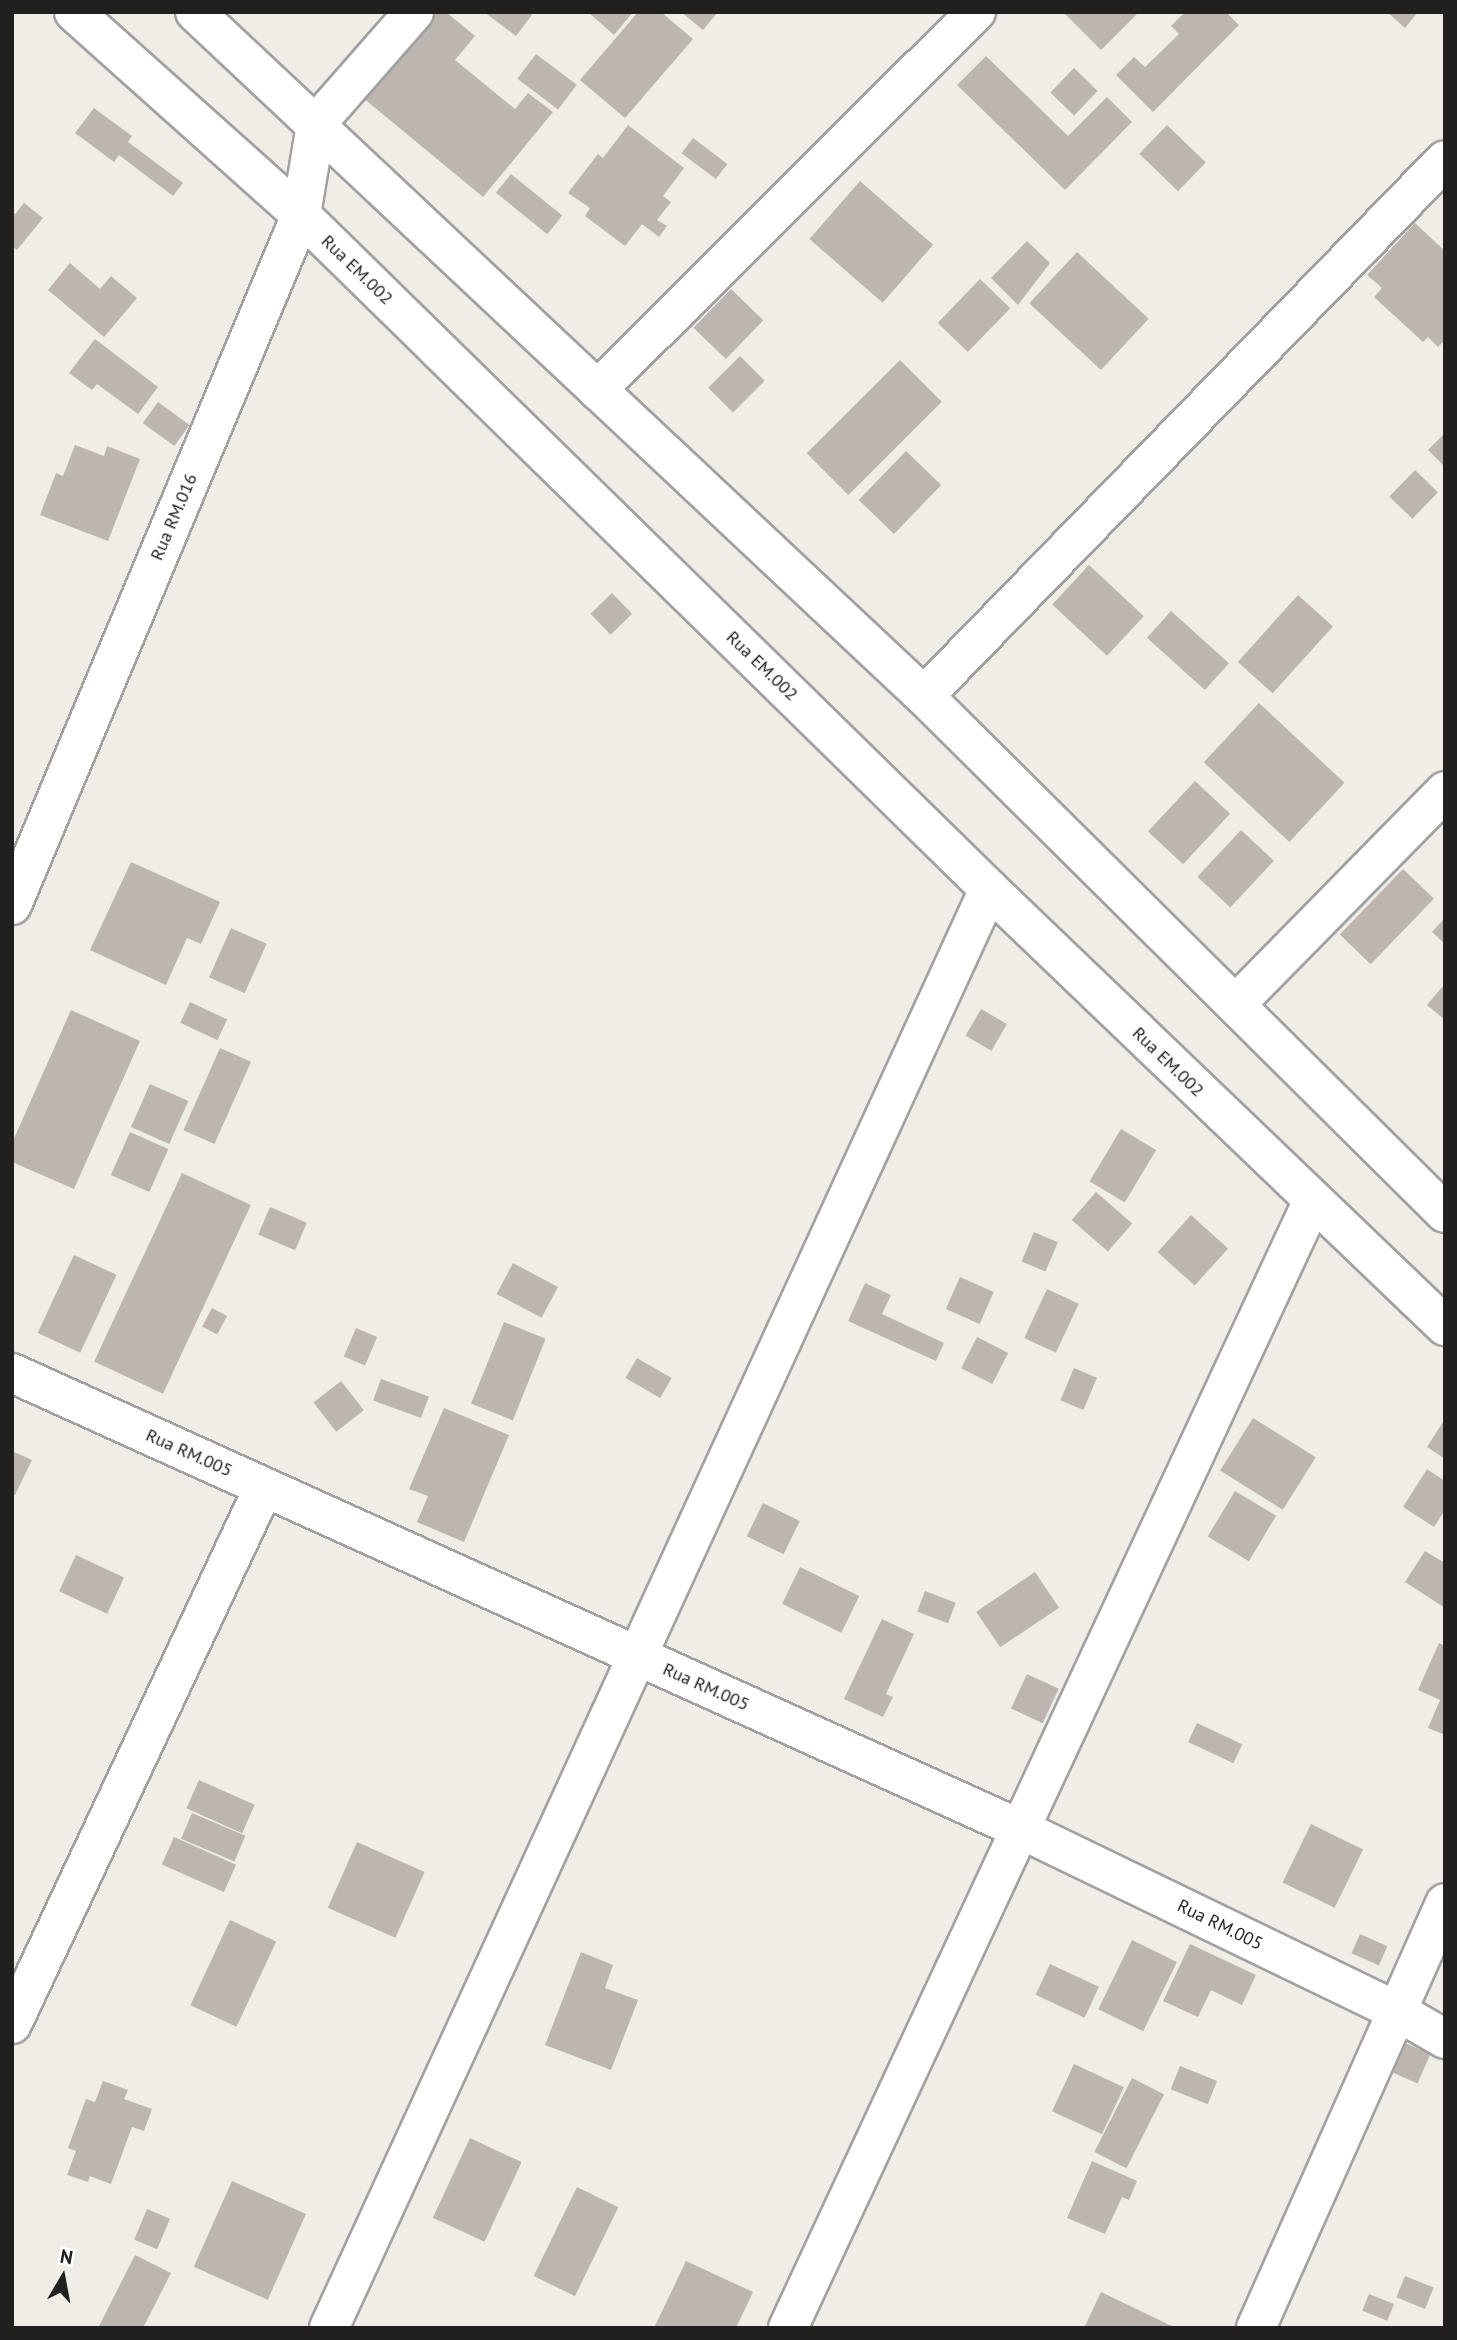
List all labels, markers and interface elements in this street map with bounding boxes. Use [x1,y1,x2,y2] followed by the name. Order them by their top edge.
[317,231,397,309] street label: Rua EM.002
[146,470,202,564] street label: Rua RM.016
[722,627,802,705] street label: Rua EM.002
[1128,1023,1208,1101] street label: Rua EM.002
[142,1424,236,1482] street label: Rua RM.005
[659,1658,753,1716] street label: Rua RM.005
[1174,1895,1266,1955] street label: Rua RM.005
[28,2242,98,2312] north arrow
[58,2243,75,2269] text: N

